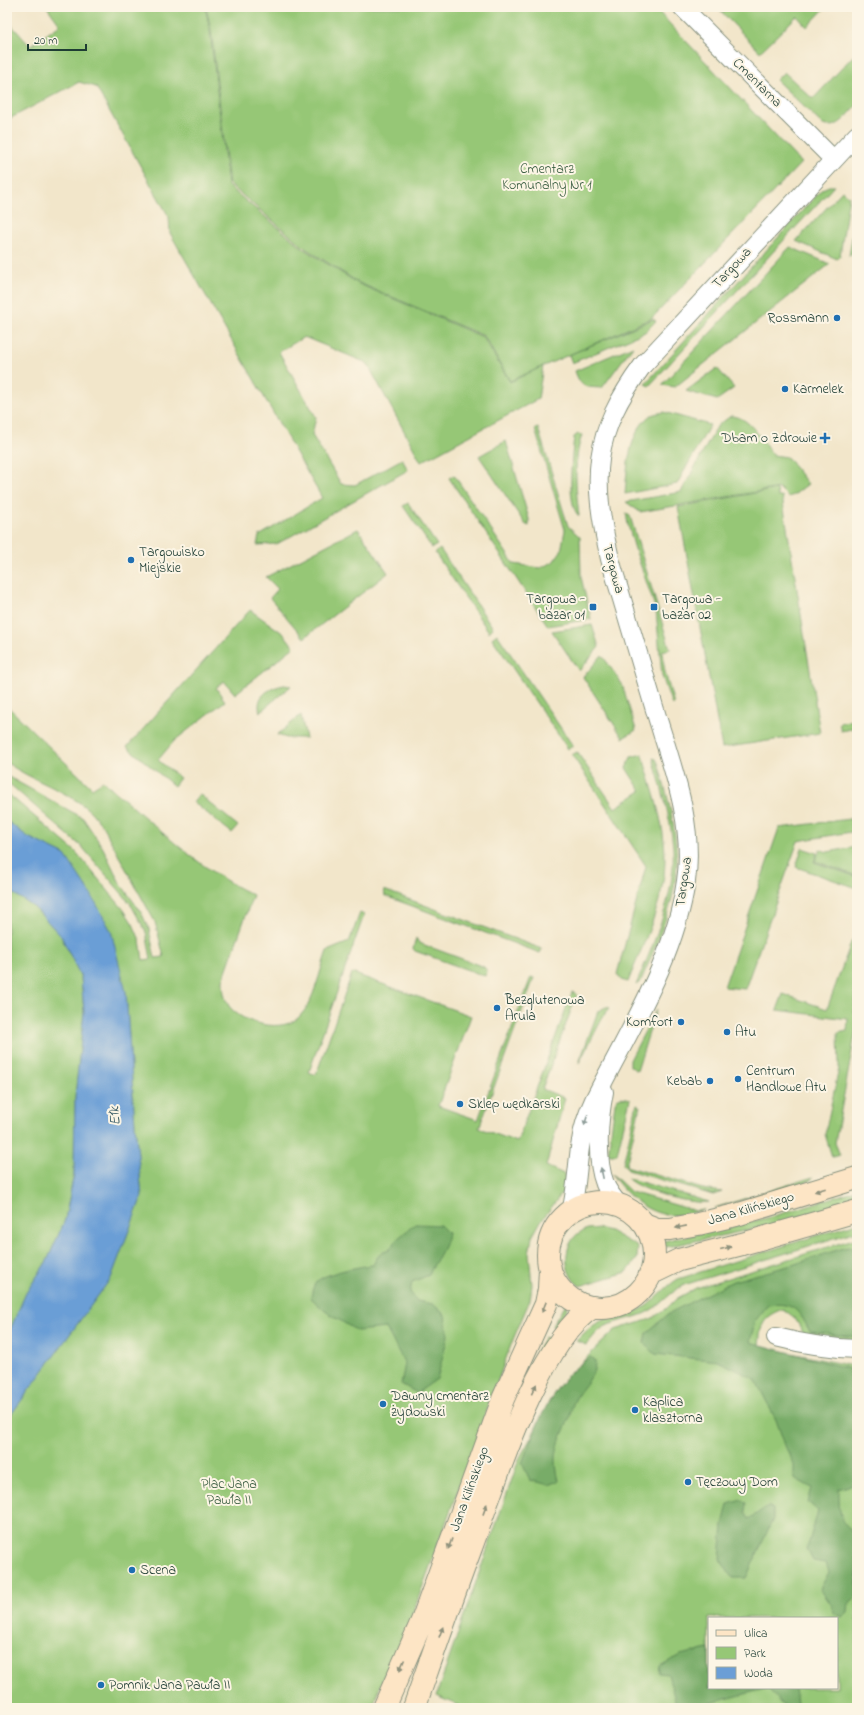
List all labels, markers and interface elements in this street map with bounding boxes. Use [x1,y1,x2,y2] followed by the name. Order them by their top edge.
[28,26,86,52] scale bar
[34,32,57,50] text: 20 m
[727,53,787,113] street label: Cmentarna
[502,159,592,197] park label: Cmentarz Komunalny Nr 1
[707,242,758,294] street label: Targowa
[767,308,829,329] place label: Rossmann
[832,313,842,323] marker: Rossmann
[793,379,844,400] place label: Karmelek
[780,384,790,394] marker: Karmelek
[720,428,818,449] place label: Dbam o Zdrowie
[820,433,830,443] marker: Dbam o Zdrowie
[139,542,205,579] place label: Targowisko Miejskie
[595,542,630,596] street label: Targowa
[126,555,136,565] marker: Targowisko Miejskie
[526,589,586,626] place label: Targowa - bazar 01
[662,589,721,626] place label: Targowa - bazar 02
[588,602,598,612] marker: Targowa - bazar 01
[649,602,659,612] marker: Targowa - bazar 02
[670,856,699,908] street label: Targowa
[504,990,585,1027] place label: Bezglutenowa Arula
[492,1003,502,1013] marker: Bezglutenowa Arula
[626,1012,673,1033] place label: Komfort
[676,1017,686,1027] marker: Komfort
[735,1022,756,1043] place label: Atu
[722,1027,732,1037] marker: Atu
[746,1061,826,1098] place label: Centrum Handlowe Atu
[667,1071,703,1092] place label: Kebab
[733,1074,743,1084] marker: Centrum Handlowe Atu
[705,1076,715,1086] marker: Kebab
[468,1094,560,1115] place label: Sklep wędkarski
[455,1099,465,1109] marker: Sklep wędkarski
[103,1104,127,1126] water label: Ełk
[583,1114,589,1126] one-way arrow
[599,1166,605,1179] one-way arrow
[705,1187,797,1232] street label: Jana Kilińskiego
[813,1187,825,1193] one-way arrow
[675,1225,687,1231] one-way arrow
[720,1245,733,1251] one-way arrow
[541,1301,547,1312] one-way arrow
[531,1383,537,1395] one-way arrow
[390,1386,489,1424] place label: Dawny cmentarz żydowski
[643,1392,703,1429] place label: Kaplica klasztorna
[378,1399,388,1409] marker: Dawny cmentarz żydowski
[630,1405,640,1415] marker: Kaplica klasztorna
[445,1444,496,1535] street label: Jana Kilińskiego
[696,1472,778,1494] place label: Tęczowy Dom
[201,1474,257,1511] park label: Plac Jana Pawła II
[683,1477,693,1487] marker: Tęczowy Dom
[482,1503,488,1515] one-way arrow
[447,1539,453,1551] one-way arrow
[140,1560,176,1581] place label: Scena
[127,1565,137,1575] marker: Scena
[708,1617,838,1689] legend
[438,1625,444,1637] one-way arrow
[744,1625,768,1643] text: Ulica
[744,1645,766,1663] text: Park
[399,1660,405,1671] one-way arrow
[744,1665,773,1683] text: Woda
[109,1675,230,1696] place label: Pomnik Jana Pawła II
[96,1680,106,1690] marker: Pomnik Jana Pawła II

